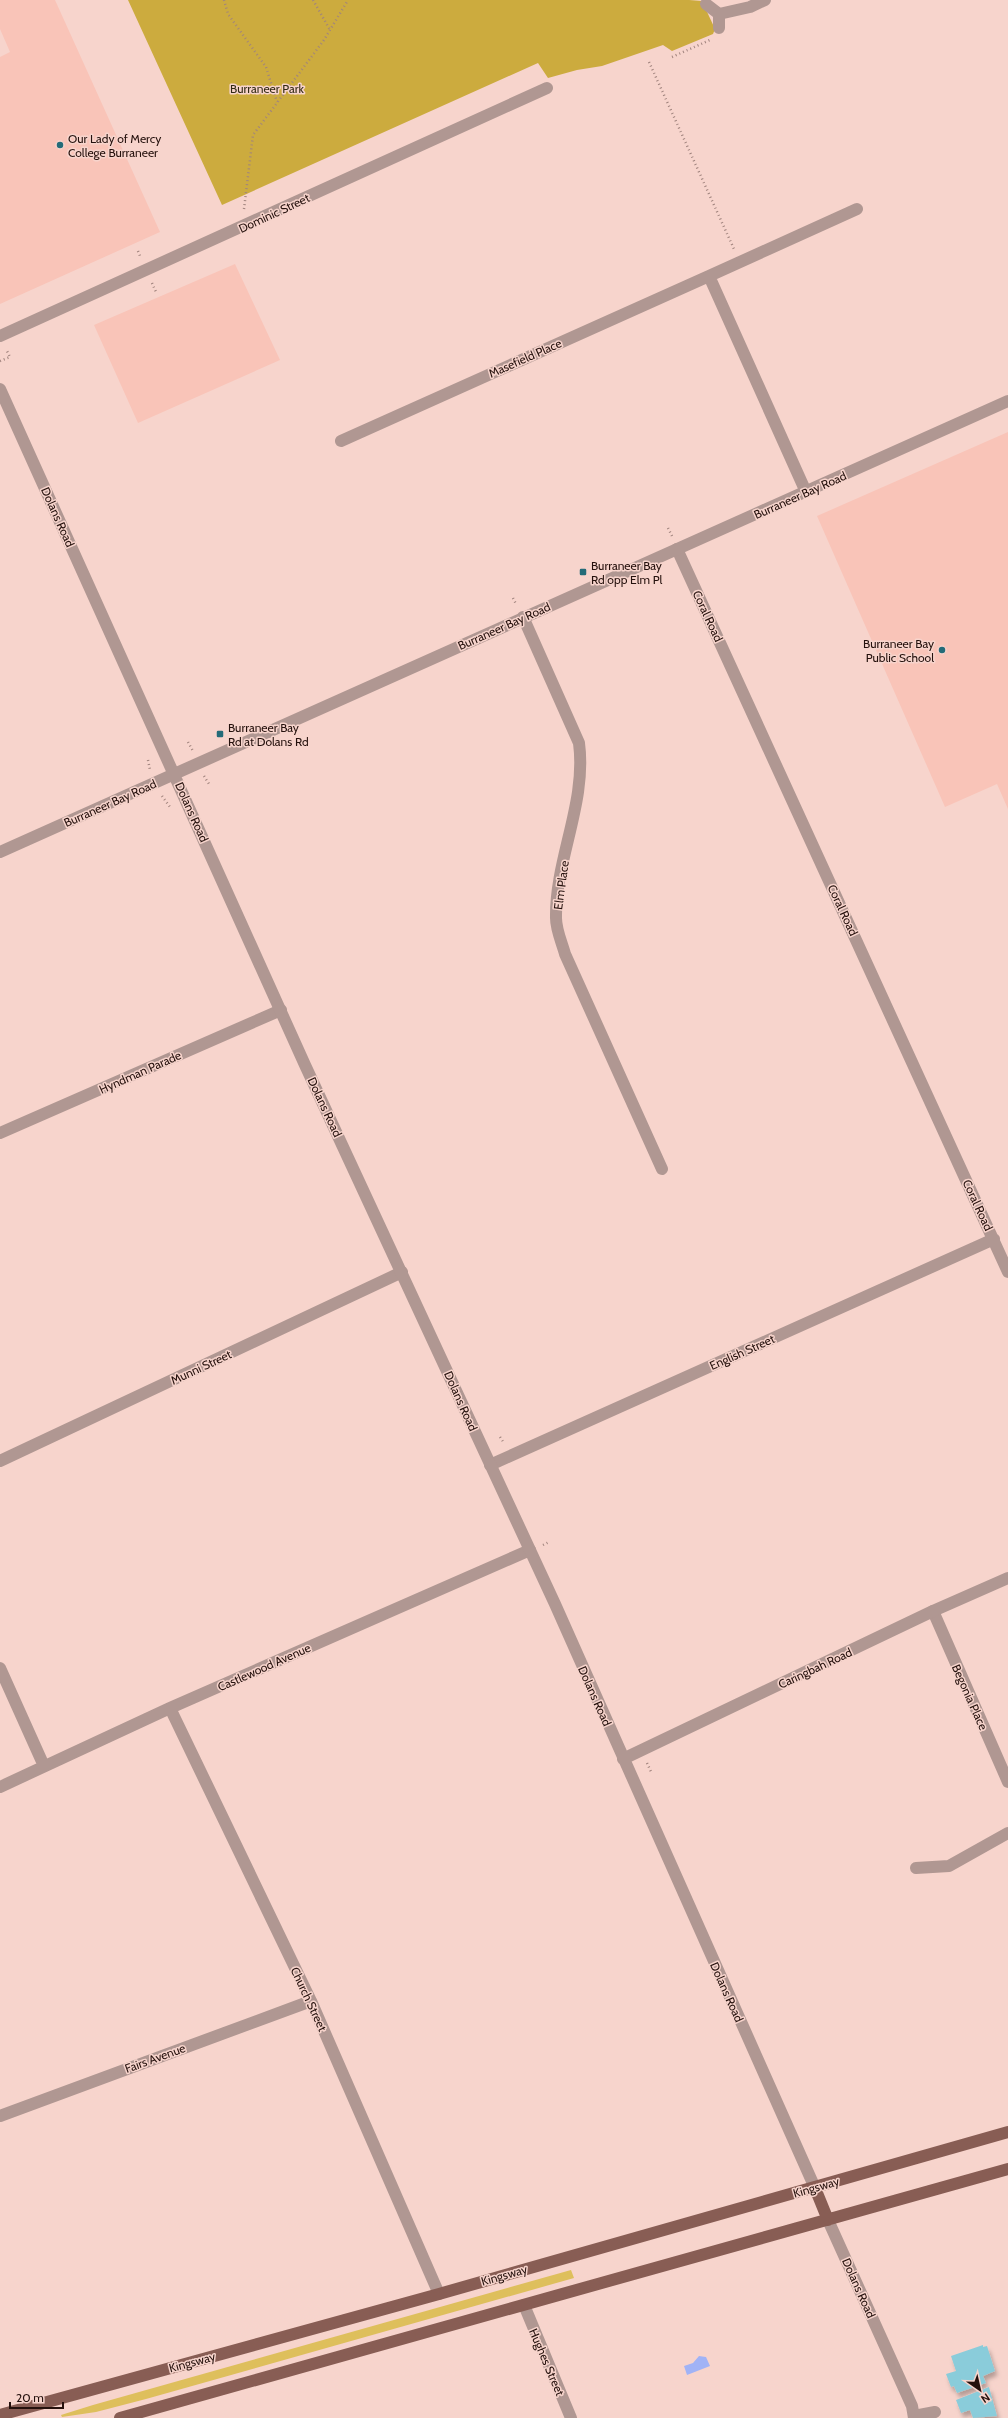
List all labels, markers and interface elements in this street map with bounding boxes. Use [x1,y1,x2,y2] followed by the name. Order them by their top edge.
[230,81,305,96] park label: Burraneer Park
[68,131,161,160] place label: Our Lady of Mercy College Burraneer
[55,140,65,150] marker: Our Lady of Mercy College Burraneer
[236,190,312,236] street label: Dominic Street
[486,335,564,381] street label: Masefield Place
[751,468,849,522] street label: Burraneer Bay Road
[38,485,78,549] street label: Dolans Road
[591,558,663,587] place label: Burraneer Bay Rd opp Elm Pl
[578,567,588,577] marker: Burraneer Bay Rd opp Elm Pl
[690,588,726,644] street label: Coral Road
[455,599,553,653] street label: Burraneer Bay Road
[863,636,934,665] place label: Burraneer Bay Public School
[937,645,947,655] marker: Burraneer Bay Public School
[228,720,309,749] place label: Burraneer Bay Rd at Dolans Rd
[215,729,225,739] marker: Burraneer Bay Rd at Dolans Rd
[61,776,159,830] street label: Burraneer Bay Road
[172,780,212,844] street label: Dolans Road
[550,859,572,911] street label: Elm Place
[825,882,861,938] street label: Coral Road
[97,1047,183,1097] street label: Hyndman Parade
[305,1075,345,1139] street label: Dolans Road
[960,1177,996,1233] street label: Coral Road
[707,1331,777,1373] street label: English Street
[168,1346,234,1388] street label: Munni Street
[441,1369,481,1433] street label: Dolans Road
[215,1640,313,1694] street label: Castlewood Avenue
[776,1644,854,1692] street label: Caringbah Road
[949,1662,991,1732] street label: Begonia Place
[575,1664,615,1728] street label: Dolans Road
[707,1960,747,2024] street label: Dolans Road
[288,1964,330,2034] street label: Church Street
[123,2040,187,2076] street label: Fairs Avenue
[791,2173,841,2201] street label: Kingsway
[839,2256,879,2320] street label: Dolans Road
[479,2261,529,2289] street label: Kingsway
[526,2326,568,2398] street label: Hughes Street
[167,2349,217,2375] street label: Kingsway
[960,2370,1000,2410] north arrow
[10,2384,63,2410] scale bar
[16,2390,44,2405] text: 20 m
[978,2390,993,2406] text: N

